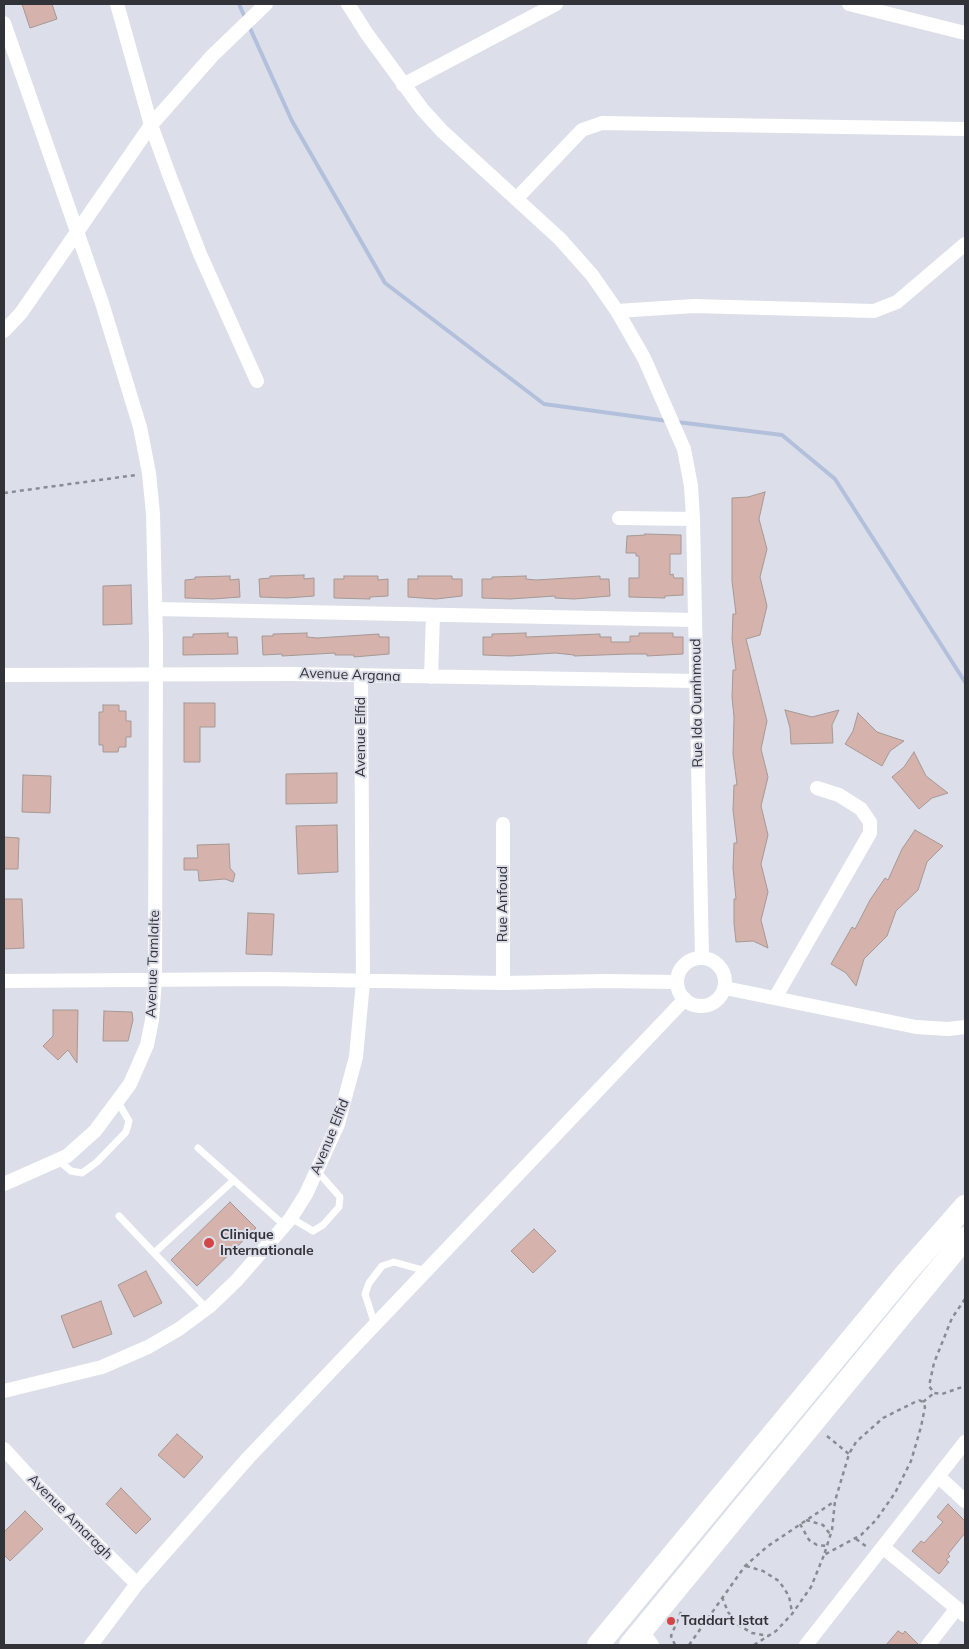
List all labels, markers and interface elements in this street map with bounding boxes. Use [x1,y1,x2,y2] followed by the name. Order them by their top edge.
[687,638,707,768] street label: Rue Ida Oumhmoud
[299,665,401,685] street label: Avenue Argana
[353,697,369,777] street label: Avenue Elfid
[495,866,511,942] street label: Rue Anfoud
[143,910,163,1018] street label: Avenue Tamlalte
[307,1097,353,1177] street label: Avenue Elfid
[220,1227,314,1260] place label: Clinique Internationale
[202,1236,216,1250] marker: Clinique Internationale
[24,1471,116,1563] street label: Avenue Amaragh
[681,1613,769,1629] place label: Taddart Istat
[665,1615,677,1627] marker: Taddart Istat

